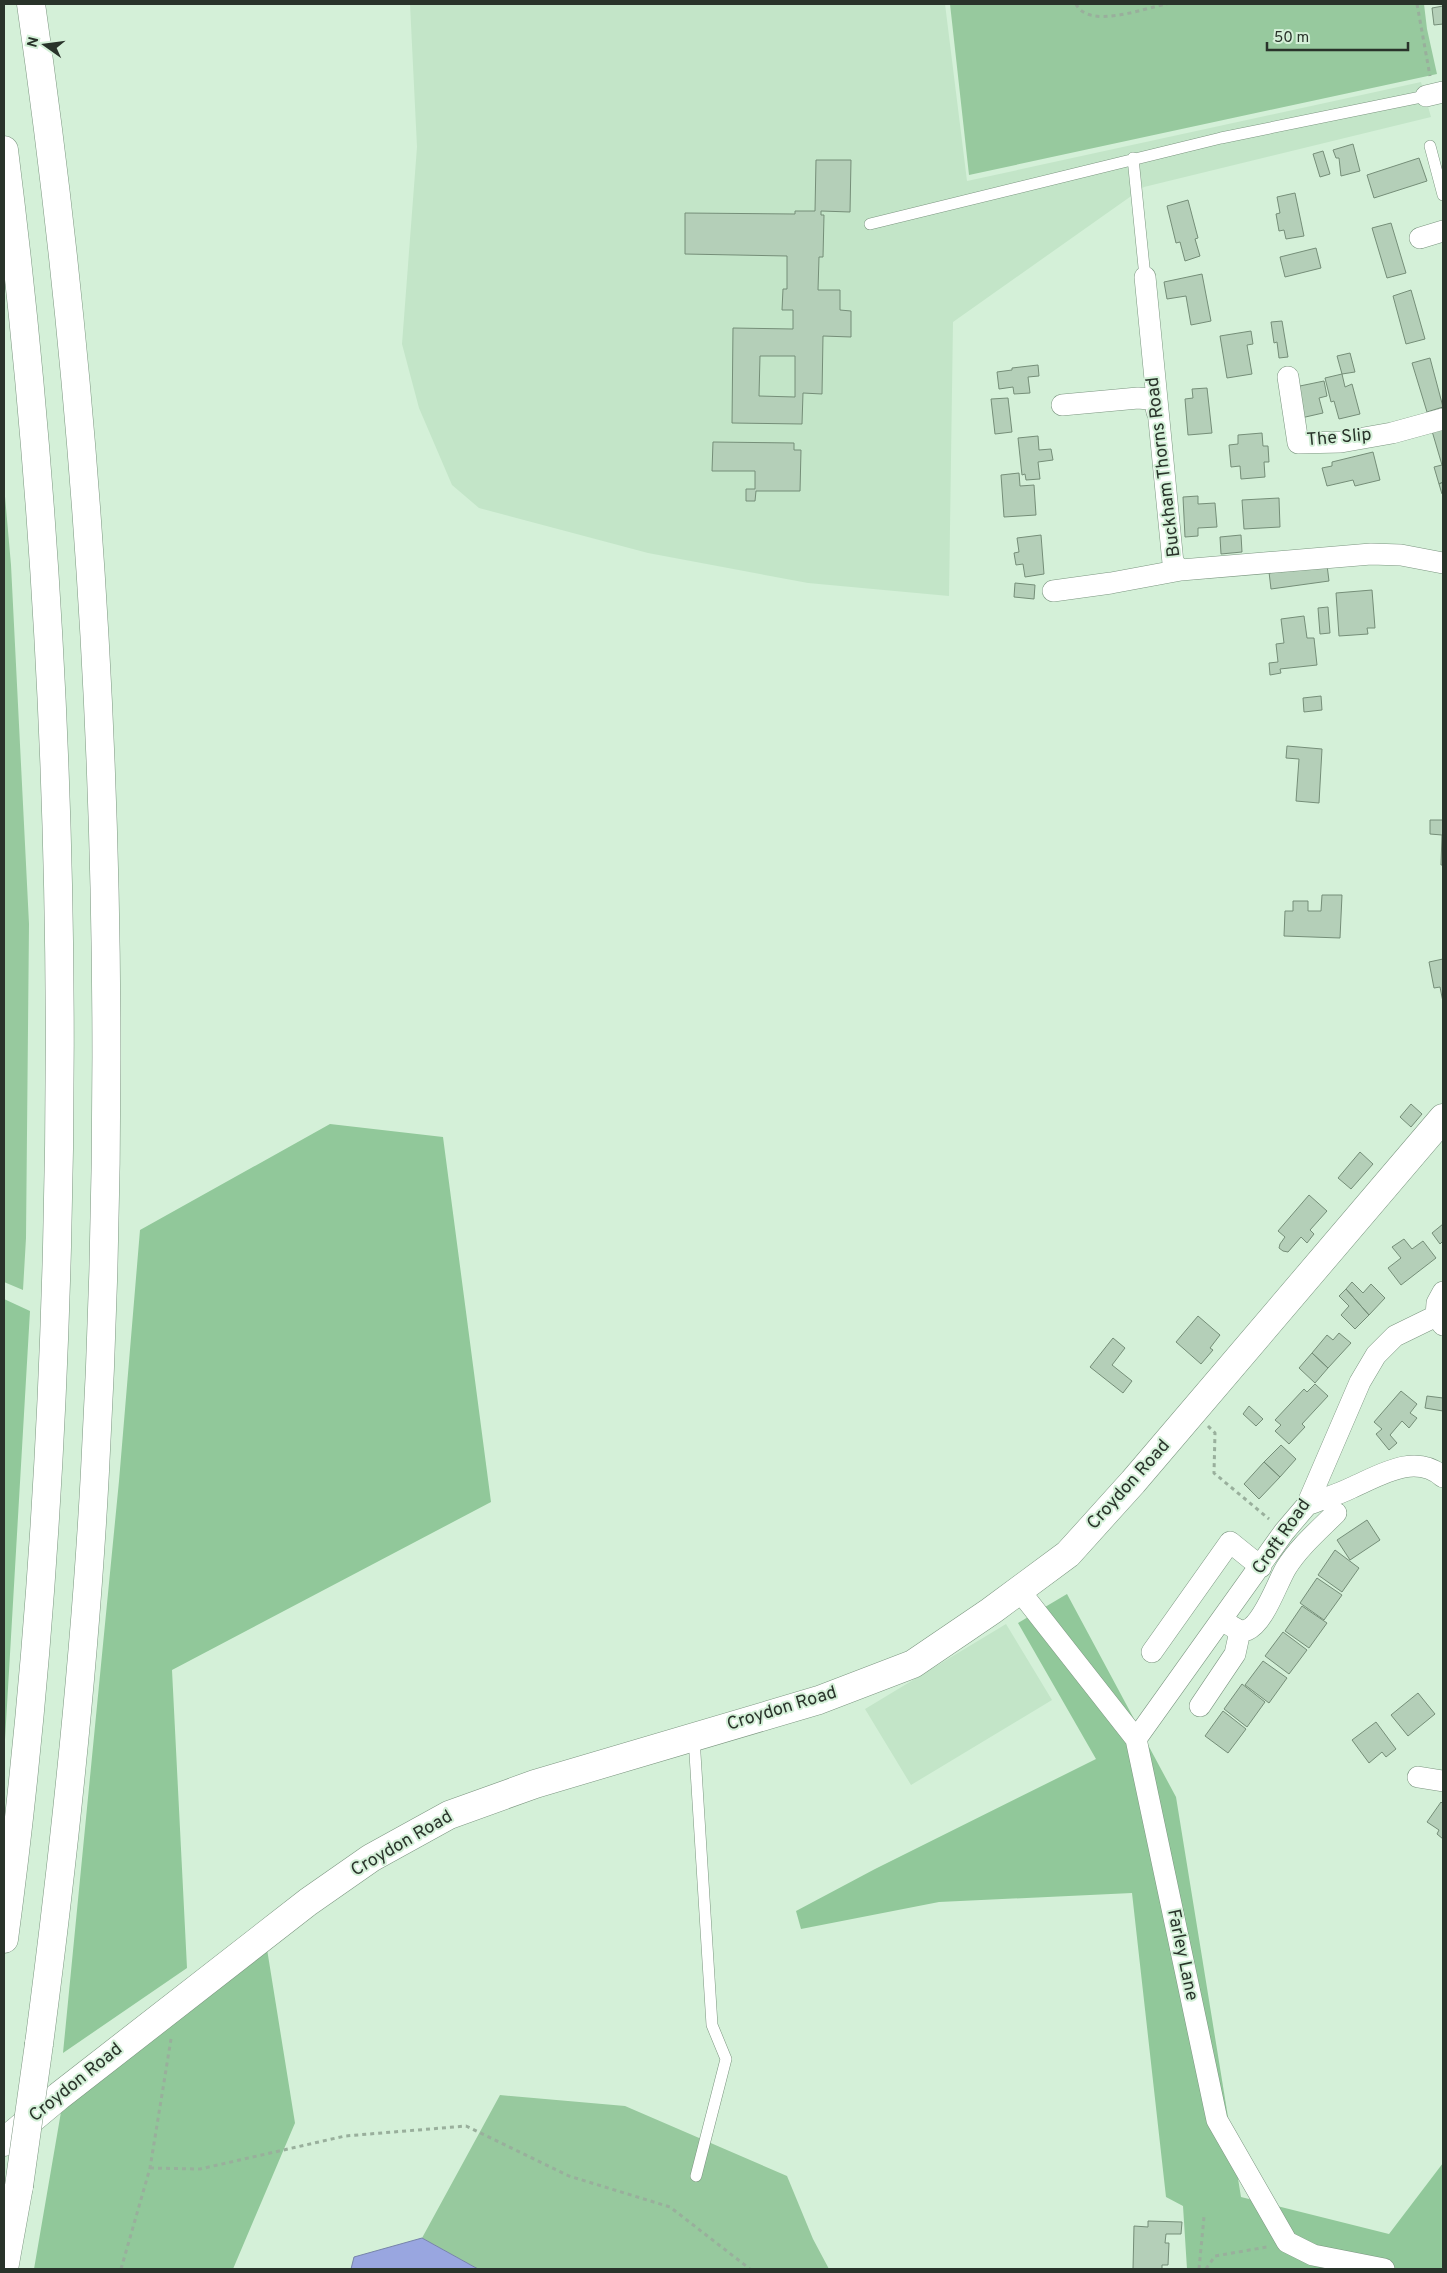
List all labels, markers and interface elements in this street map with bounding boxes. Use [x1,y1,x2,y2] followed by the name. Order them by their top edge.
[20,20,70,70] north arrow
[1267,20,1408,52] scale bar
[1274,29,1309,48] text: 50 m
[24,35,43,49] text: N
[1142,376,1186,558] street label: Buckham Thorns Road
[1306,424,1372,452] street label: The Slip
[1082,1435,1176,1535] street label: Croydon Road
[1248,1495,1316,1579] street label: Croft Road
[724,1681,840,1737] street label: Croydon Road
[347,1806,457,1882] street label: Croydon Road
[1161,1907,1203,2003] street label: Farley Lane
[25,2038,127,2128] street label: Croydon Road

